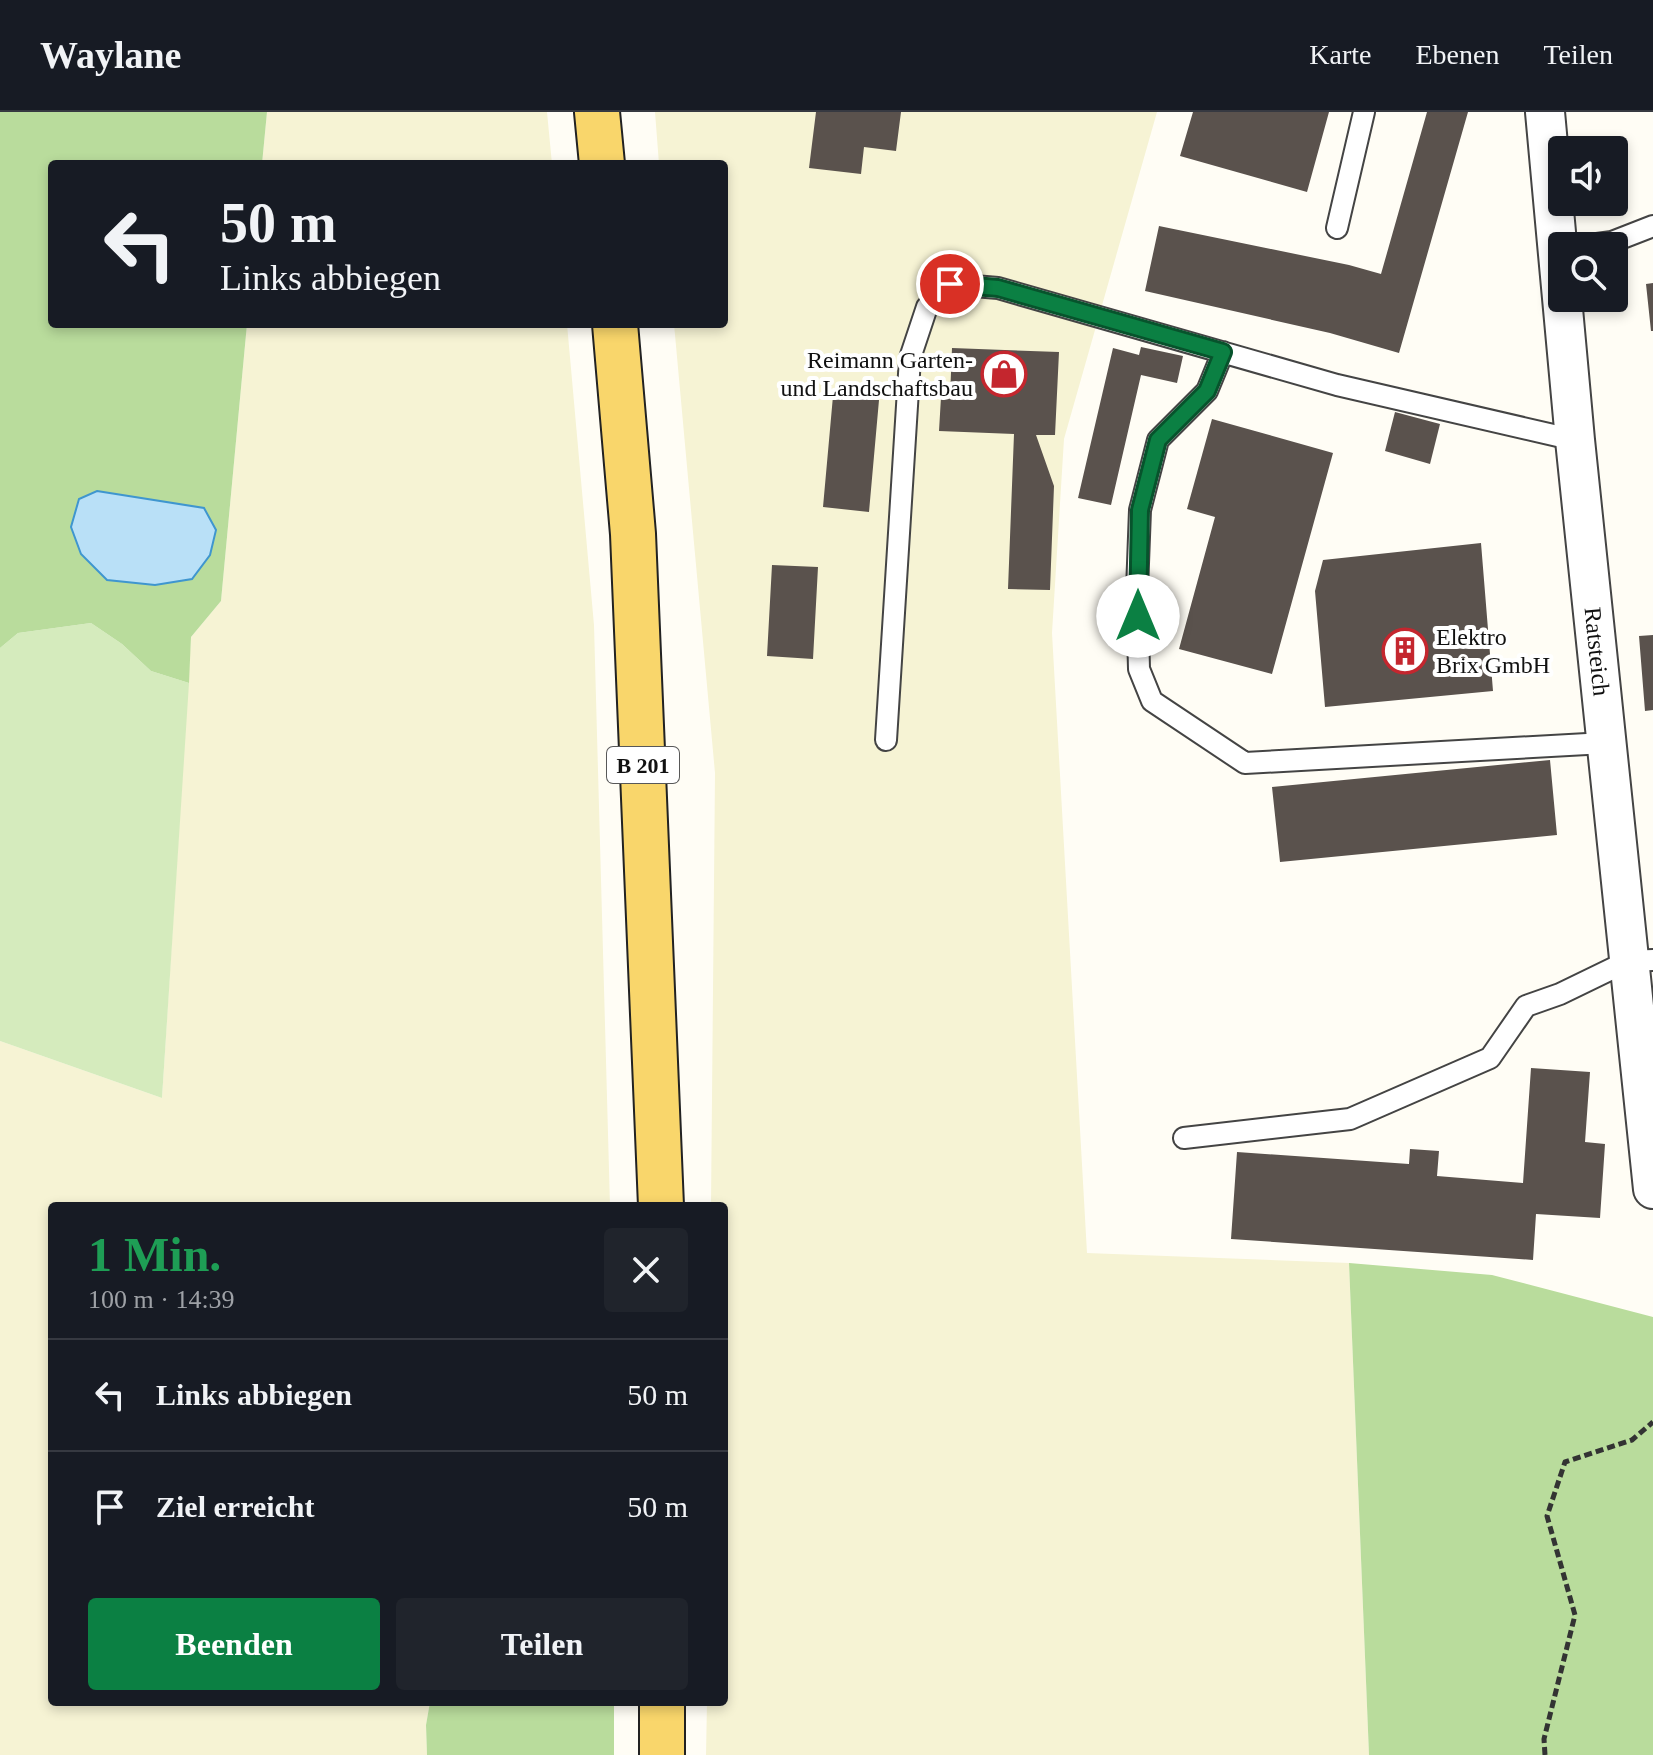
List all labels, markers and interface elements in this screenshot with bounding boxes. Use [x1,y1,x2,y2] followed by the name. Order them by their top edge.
[40,34,181,76] text: Waylane
[1309,39,1371,70] text: Karte
[1415,39,1499,70] text: Ebenen
[1543,39,1613,70] text: Teilen
[1548,136,1628,312] map controls
[1548,136,1628,216] button: sound
[88,192,192,296] icon: left
[220,192,337,254] text: 50 m
[1548,232,1628,312] button: search
[916,250,984,318] pin
[220,258,441,298] text: Links abbiegen
[928,262,972,306] icon: arrive
[780,347,973,401] place label: Reimann Garten- und Landschaftsbau
[980,350,1028,398] shop icon: Reimann Garten- und Landschaftsbau
[1096,574,1180,658] position arrow
[1579,606,1615,697] street label: Ratsteich
[1436,624,1550,678] place label: Elektro Brix GmbH
[1381,627,1429,675] building icon: Elektro Brix GmbH
[607,747,679,783] road number: B 201
[88,1228,221,1281] text: 1 Min.
[604,1228,688,1312] button: close
[88,1285,235,1314] text: 100 m · 14:39
[88,1373,132,1417] icon: left
[156,1378,352,1411] text: Links abbiegen
[627,1378,688,1411] text: 50 m
[88,1485,132,1529] icon: arrive
[156,1490,315,1523] text: Ziel erreicht
[627,1490,688,1523] text: 50 m
[88,1598,380,1690] button: Beenden
[396,1598,688,1690] button: Teilen

